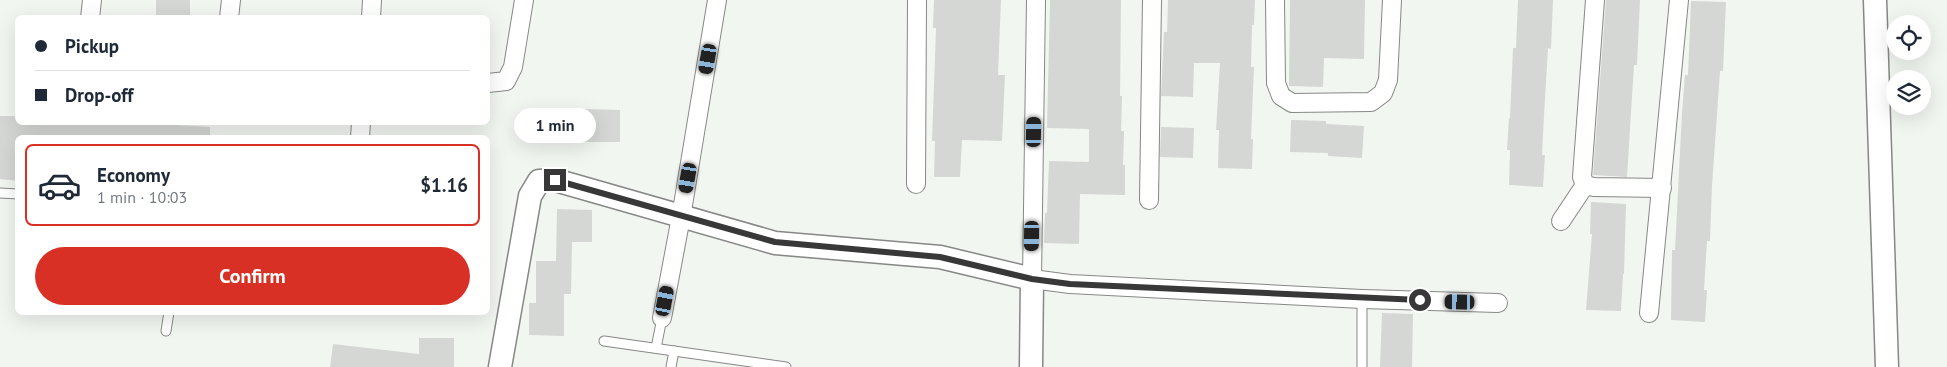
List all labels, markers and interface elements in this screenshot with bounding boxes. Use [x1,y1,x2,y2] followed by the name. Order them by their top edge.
[1886,15,1931,115] map controls
[1886,15,1931,60] button: locate
[65,34,119,58] text: Pickup
[698,43,717,75] car
[1886,70,1931,115] button: layers
[65,83,133,107] text: Drop-off
[514,108,596,142] callout: 1 min
[535,115,575,135] text: 1 min
[1026,117,1041,147] car
[678,162,697,194] car
[37,163,82,208] icon: car
[97,163,170,187] text: Economy
[544,169,566,191] route end
[420,173,468,197] text: $1.16
[97,187,187,207] text: 1 min · 10:03
[1024,221,1039,251] car
[35,247,470,305] button: Confirm
[654,285,675,317] car
[1409,289,1431,311] route start
[1444,294,1475,310] car

